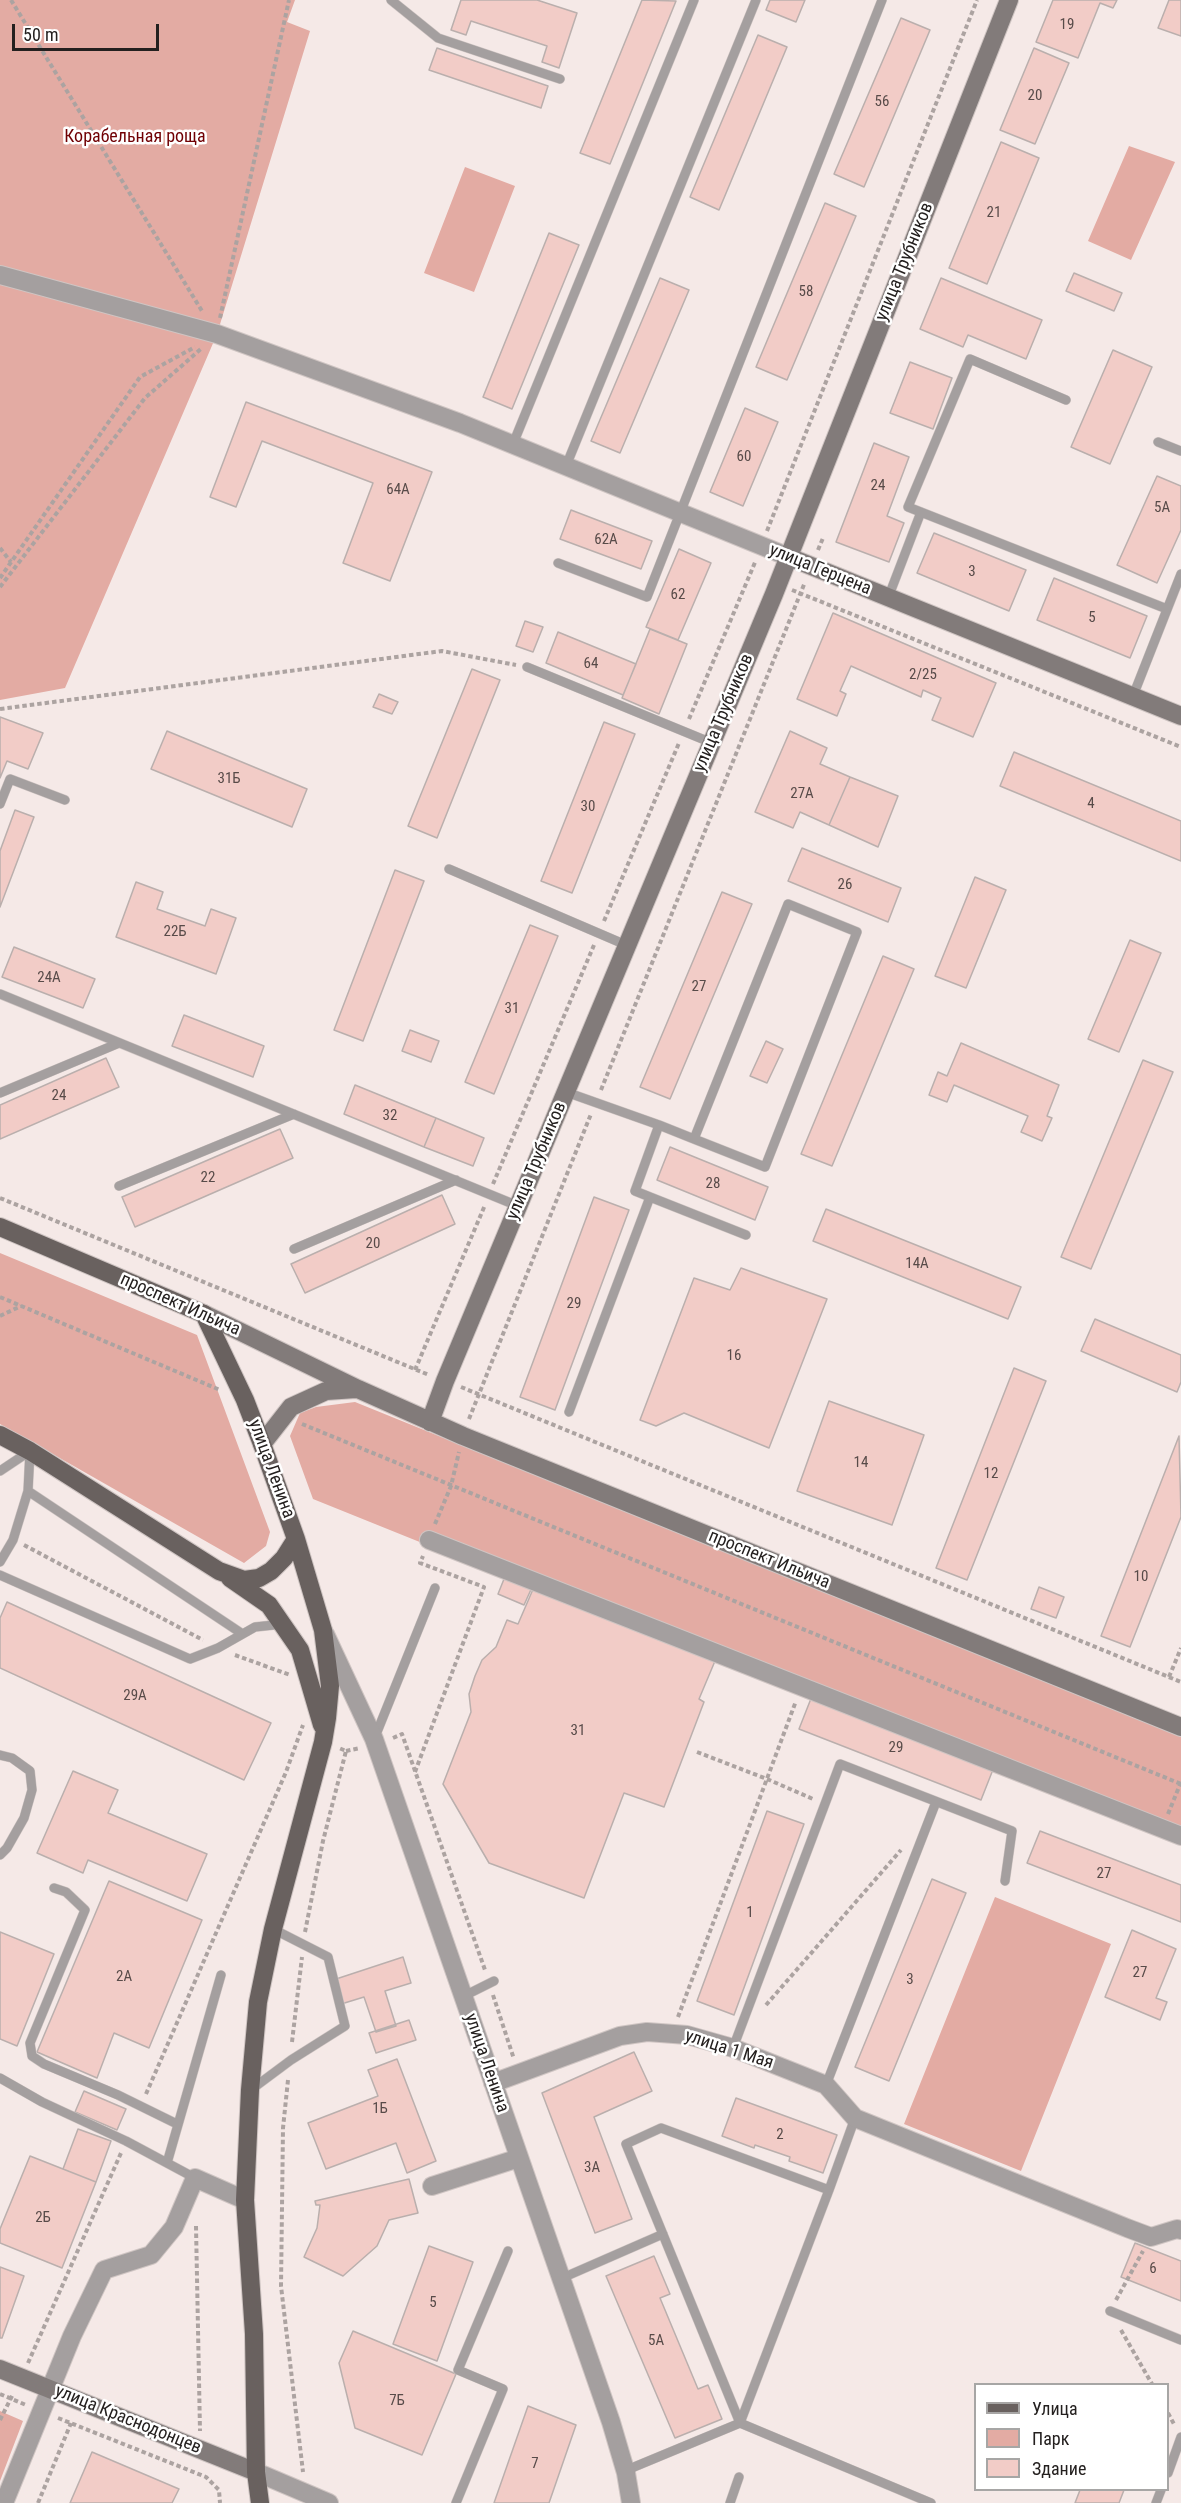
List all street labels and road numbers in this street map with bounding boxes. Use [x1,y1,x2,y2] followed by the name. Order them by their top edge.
[871,200,939,324] street label: улица Трубников
[766,540,874,600] street label: улица Герцена
[689,651,759,775] street label: улица Трубников
[502,1099,572,1223] street label: улица Трубников
[117,1269,243,1341] street label: проспект Ильича
[243,1417,299,1521] street label: улица Ленина
[705,1526,833,1594] street label: проспект Ильича
[459,2011,513,2115] street label: улица Ленина
[682,2026,776,2074] street label: улица 1 Мая
[52,2381,204,2459] street label: улица Краснодонцев

